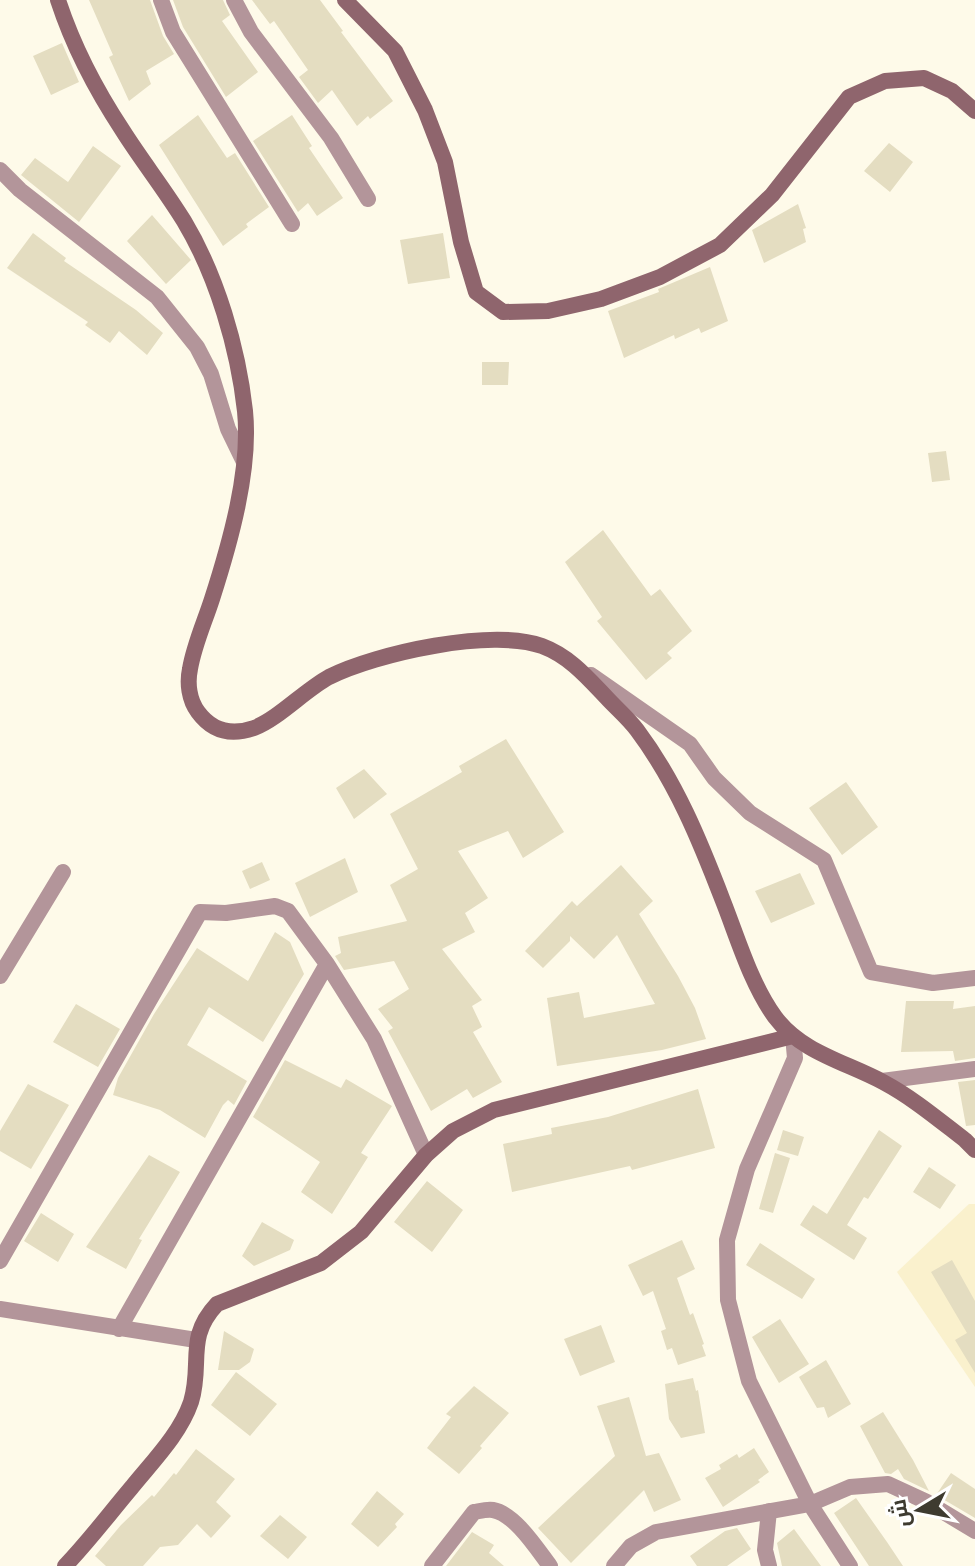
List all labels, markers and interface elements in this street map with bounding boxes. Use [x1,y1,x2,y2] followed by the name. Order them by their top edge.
[879,1470,959,1550] north arrow
[881,1497,916,1530] text: ش

